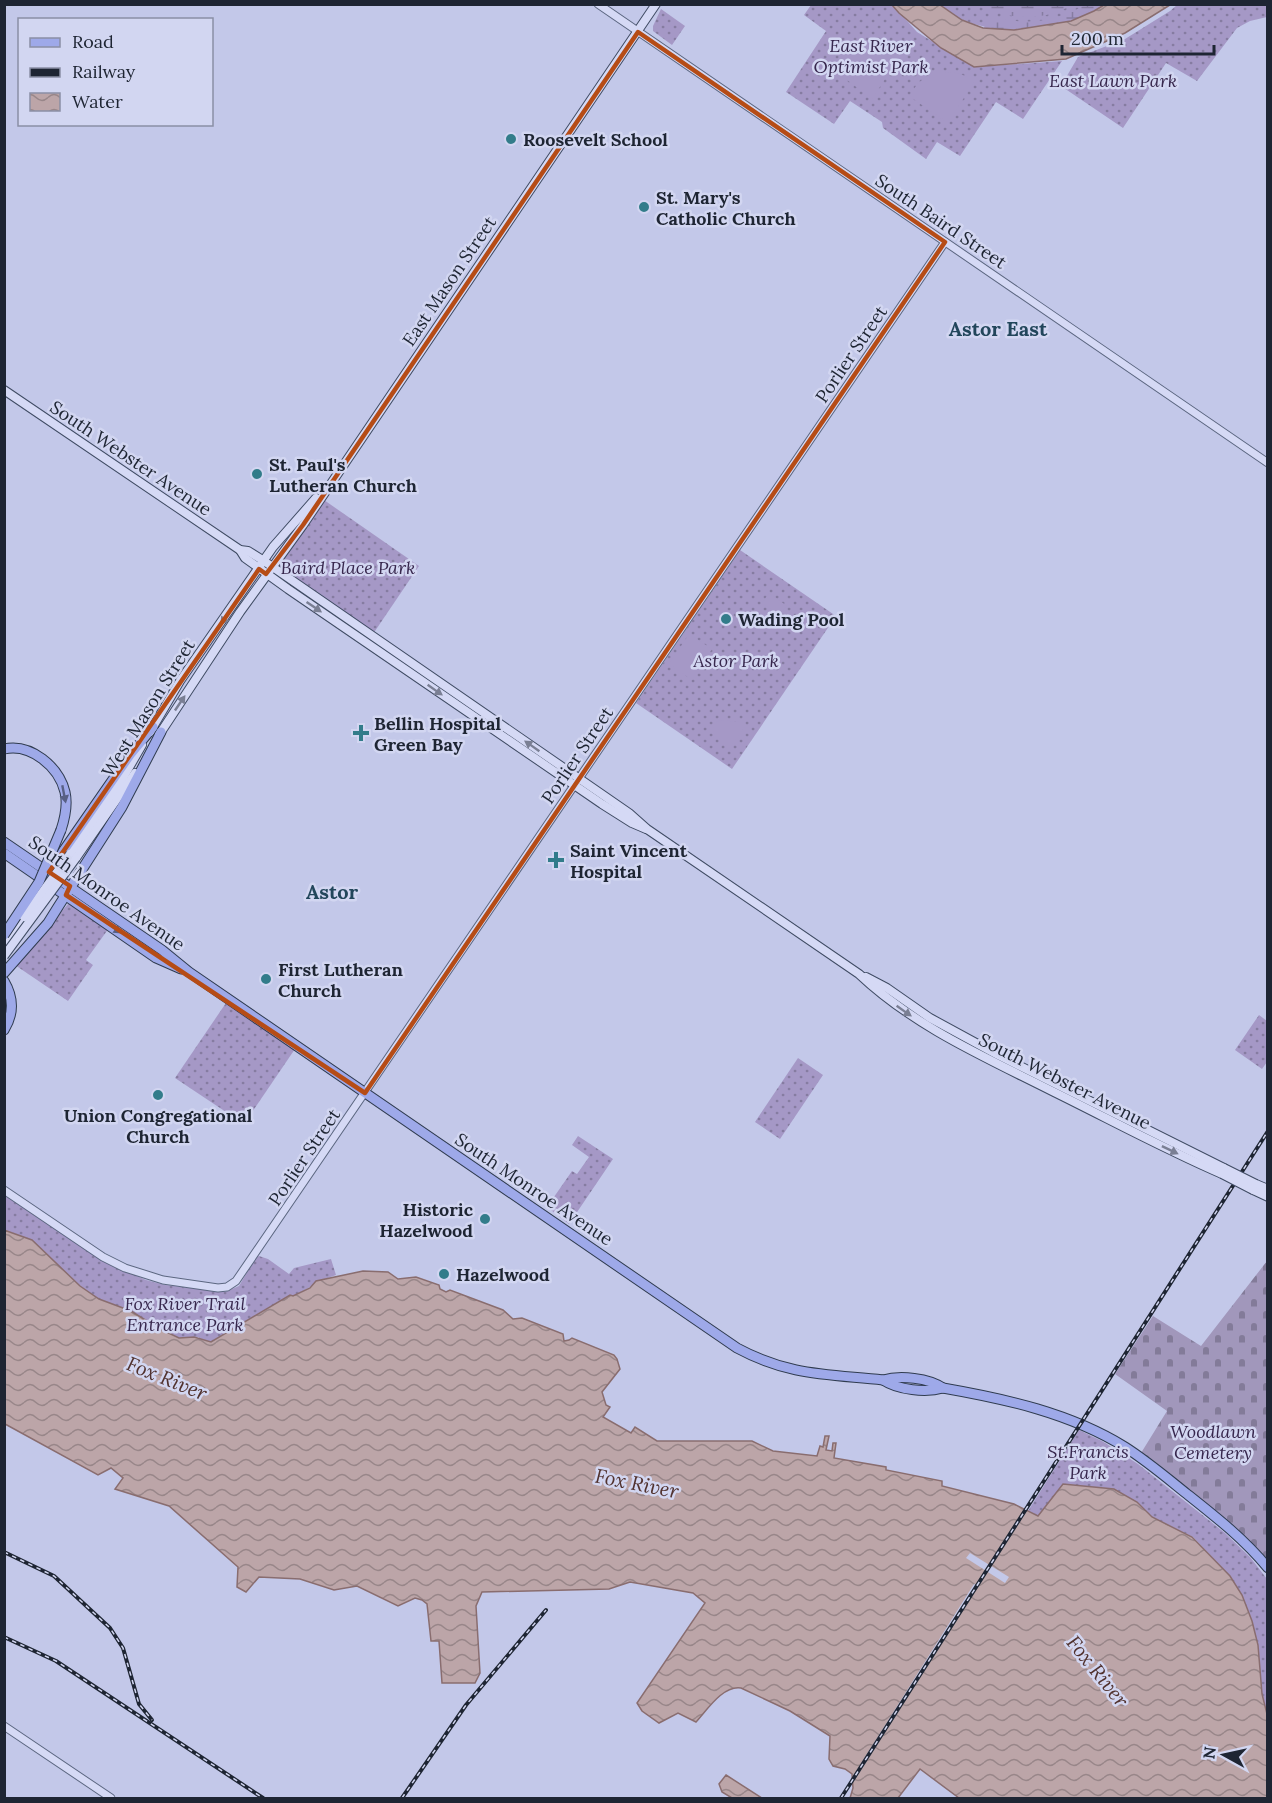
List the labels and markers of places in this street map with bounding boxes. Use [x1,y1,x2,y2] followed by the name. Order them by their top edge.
[523,128,668,151] place label: Roosevelt School
[504,132,518,146] marker: Roosevelt School
[656,186,796,230] place label: St. Mary's Catholic Church
[637,200,651,214] marker: St. Mary's Catholic Church
[269,453,417,497] place label: St. Paul's Lutheran Church
[250,467,264,481] marker: St. Paul's Lutheran Church
[738,608,845,631] place label: Wading Pool
[719,612,733,626] marker: Wading Pool
[374,712,501,756] place label: Bellin Hospital Green Bay
[352,724,370,742] marker: Bellin Hospital Green Bay
[570,839,688,883] place label: Saint Vincent Hospital
[547,851,565,869] marker: Saint Vincent Hospital
[278,958,403,1002] place label: First Lutheran Church
[259,972,273,986] marker: First Lutheran Church
[151,1088,165,1102] marker: Union Congregational Church
[64,1104,253,1148] place label: Union Congregational Church
[379,1198,474,1242] place label: Historic Hazelwood
[478,1212,492,1226] marker: Historic Hazelwood
[456,1263,550,1286] place label: Hazelwood
[437,1267,451,1281] marker: Hazelwood

